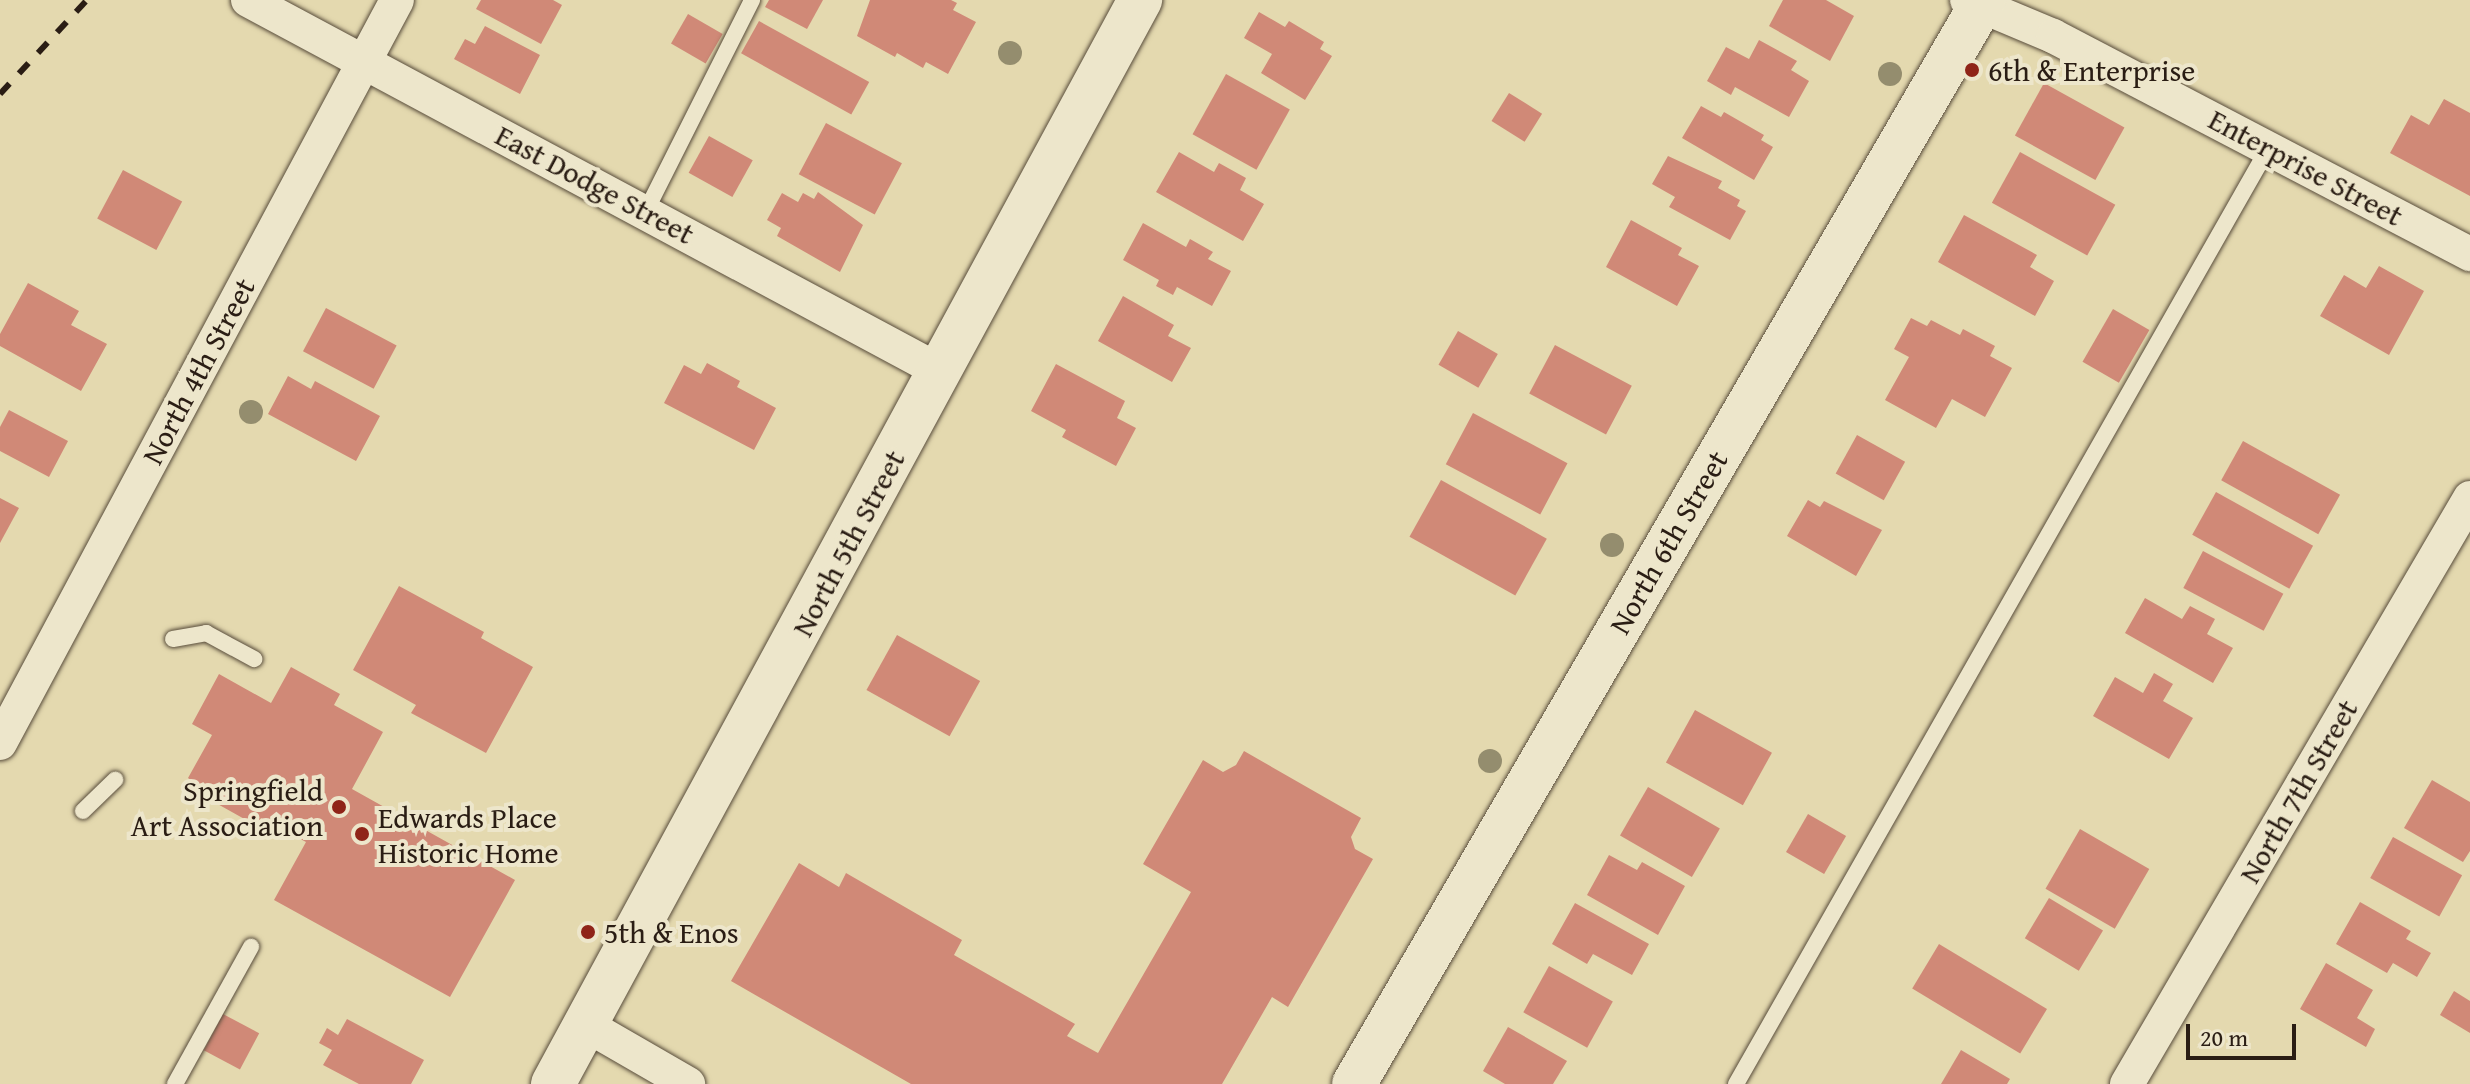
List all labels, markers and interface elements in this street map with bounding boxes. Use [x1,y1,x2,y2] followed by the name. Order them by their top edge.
[1988,52,2195,88] place label: 6th & Enterprise
[1963,61,1981,79] marker: 6th & Enterprise
[2203,101,2409,233] street label: Enterprise Street
[490,117,700,251] street label: East Dodge Street
[134,272,262,470] street label: North 4th Street
[784,444,912,642] street label: North 5th Street
[1601,444,1735,640] street label: North 6th Street
[2231,693,2365,889] street label: North 7th Street
[131,772,323,842] place label: Springfield Art Association
[330,798,348,816] marker: Springfield Art Association
[378,799,559,870] place label: Edwards Place Historic Home
[353,825,371,843] marker: Edwards Place Historic Home
[604,914,739,950] place label: 5th & Enos
[579,923,597,941] marker: 5th & Enos
[2190,1008,2300,1058] scale bar
[2200,1020,2248,1055] text: 20 m

